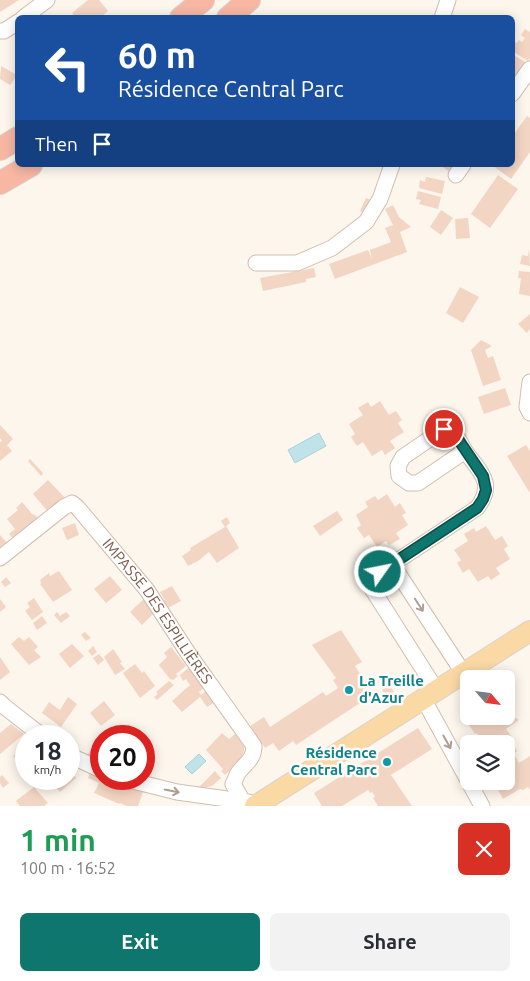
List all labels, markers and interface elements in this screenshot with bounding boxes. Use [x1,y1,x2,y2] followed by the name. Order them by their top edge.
[35,35,100,100] icon: left
[118,35,196,75] text: 60 m
[118,76,344,101] text: Résidence Central Parc
[88,130,116,158] icon: arrive
[35,133,78,155] text: Then
[423,408,465,450] pin
[430,415,458,443] icon: arrive
[99,535,216,687] street label: IMPASSE DES ESPILLIÈRES
[353,545,405,597] position arrow
[414,598,424,612] one-way arrow
[460,670,515,725] north arrow
[460,670,515,790] map controls
[359,672,424,706] place label: La Treille d'Azur
[343,684,355,696] marker: La Treille d'Azur
[90,725,155,790] speed limit sign: 20
[442,735,452,750] one-way arrow
[460,735,515,790] button: layers
[33,737,62,765] text: 18
[291,744,377,778] place label: Résidence Central Parc
[381,756,393,768] marker: Résidence Central Parc
[34,763,61,776] text: km/h
[164,787,180,796] one-way arrow
[20,823,96,857] text: 1 min
[458,823,510,875] button: close
[20,859,116,877] text: 100 m · 16:52
[20,913,260,971] button: Exit
[270,913,510,971] button: Share

